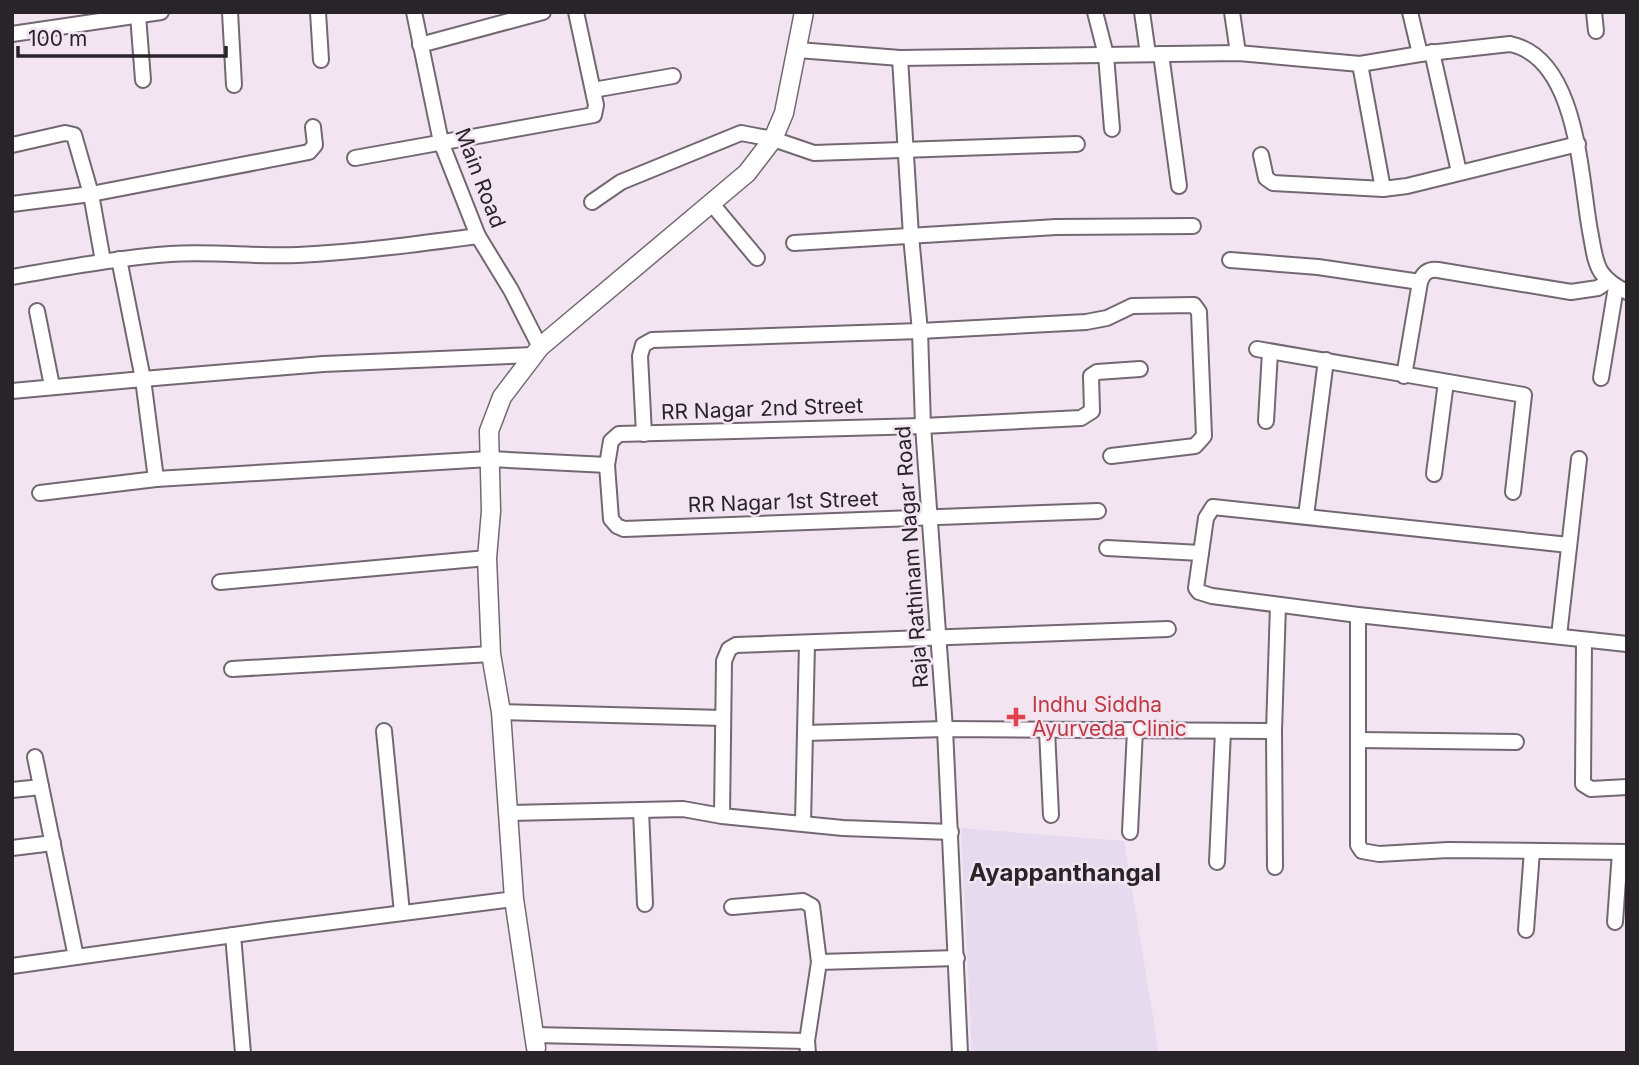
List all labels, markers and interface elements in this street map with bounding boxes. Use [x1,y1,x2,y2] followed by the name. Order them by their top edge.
[18,14,226,58] scale bar
[28,26,87,51] text: 100 m
[450,124,511,231] street label: Main Road
[660,392,864,425] street label: RR Nagar 2nd Street
[890,425,933,689] street label: Raja Rathinam Nagar Road
[687,486,879,517] street label: RR Nagar 1st Street
[1032,692,1187,741] place label: Indhu Siddha Ayurveda Clinic
[1006,707,1026,727] marker: Indhu Siddha Ayurveda Clinic
[969,858,1161,887] district label: Ayappanthangal

